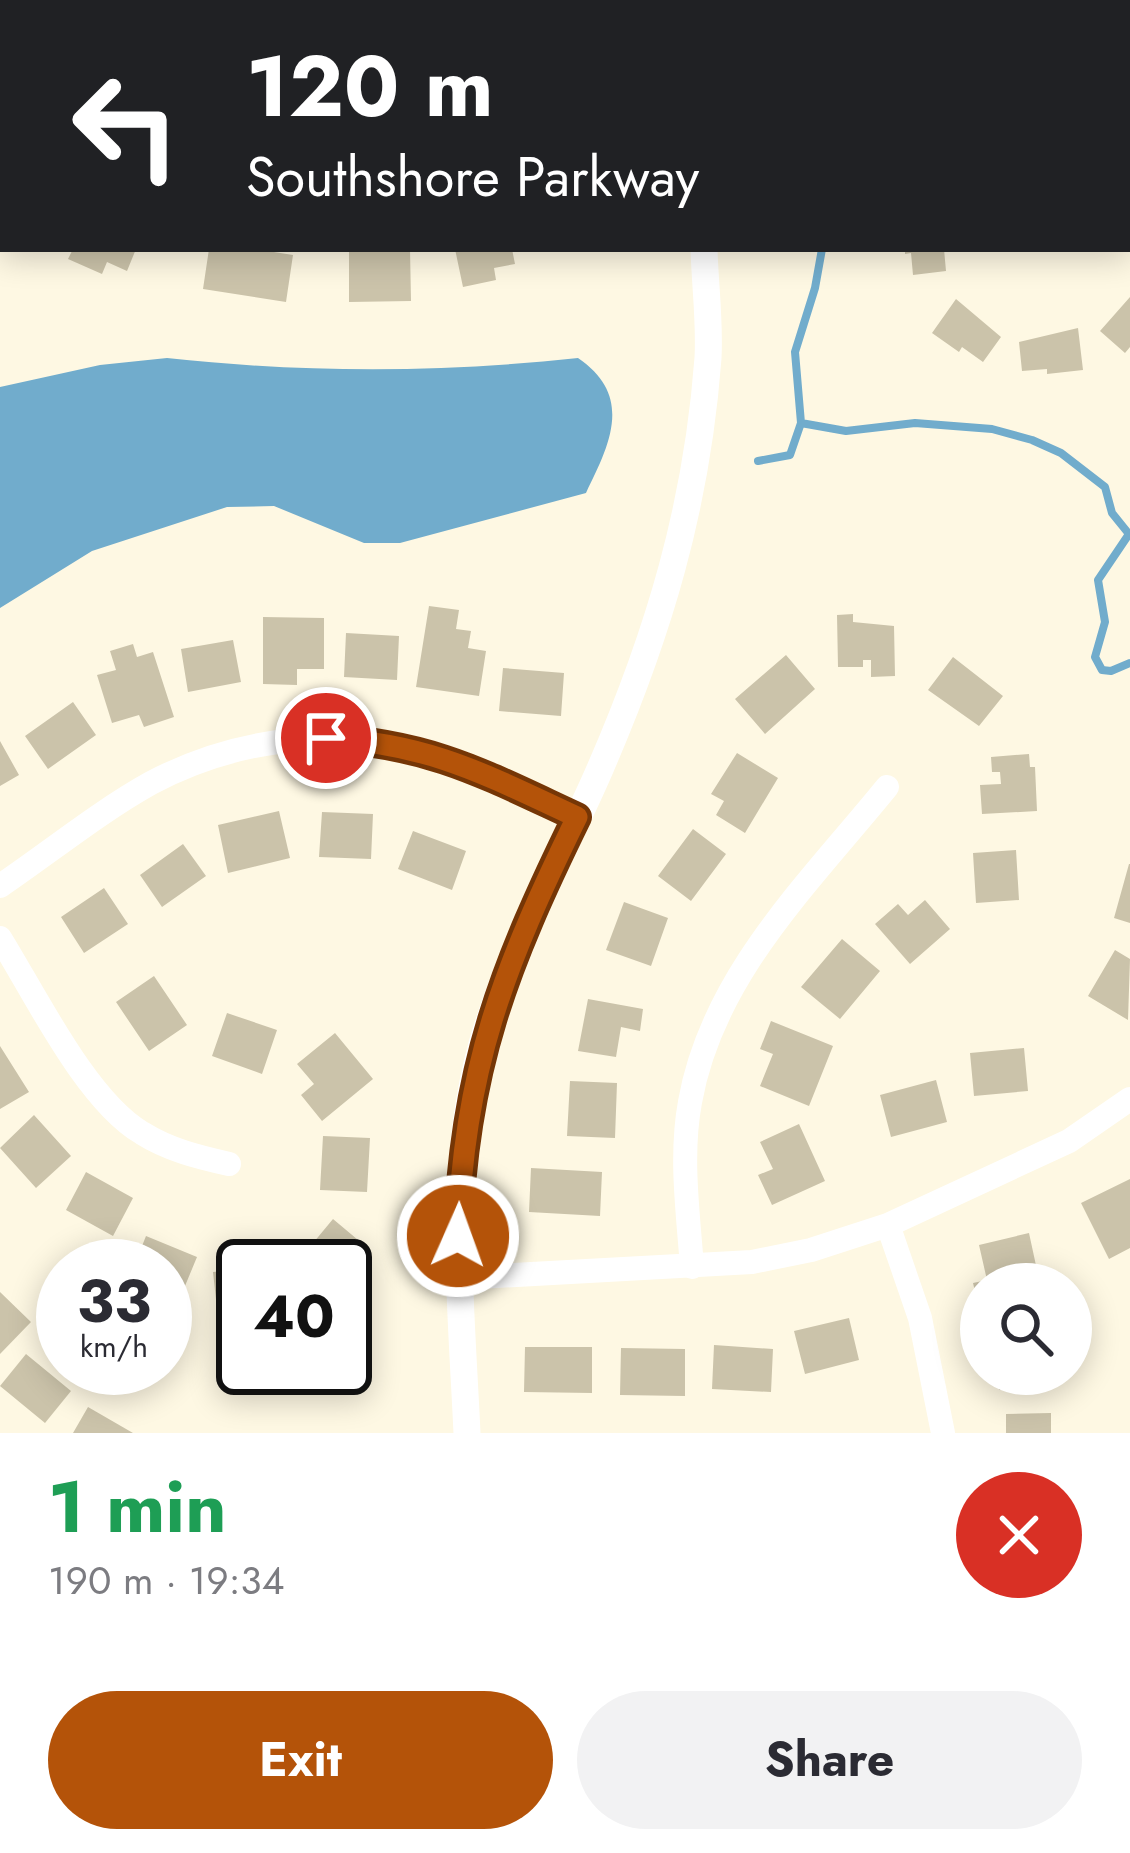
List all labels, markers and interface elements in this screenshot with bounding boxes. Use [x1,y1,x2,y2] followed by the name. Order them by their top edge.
[246,26,494,148] text: 120 m
[48,48,204,204] icon: left
[246,138,699,216] text: Southshore Parkway
[275,687,377,789] pin
[293,705,359,771] icon: arrive
[395,1173,521,1299] position arrow
[216,1239,372,1395] speed limit sign: 40
[77,1258,151,1345] text: 33
[960,1263,1092,1395] map controls
[960,1263,1092,1395] button: search
[80,1325,148,1368] text: km/h
[48,1455,227,1559] text: 1 min
[956,1472,1082,1598] button: close
[48,1552,284,1609] text: 190 m · 19:34
[48,1691,553,1829] button: Exit
[577,1691,1082,1829] button: Share

